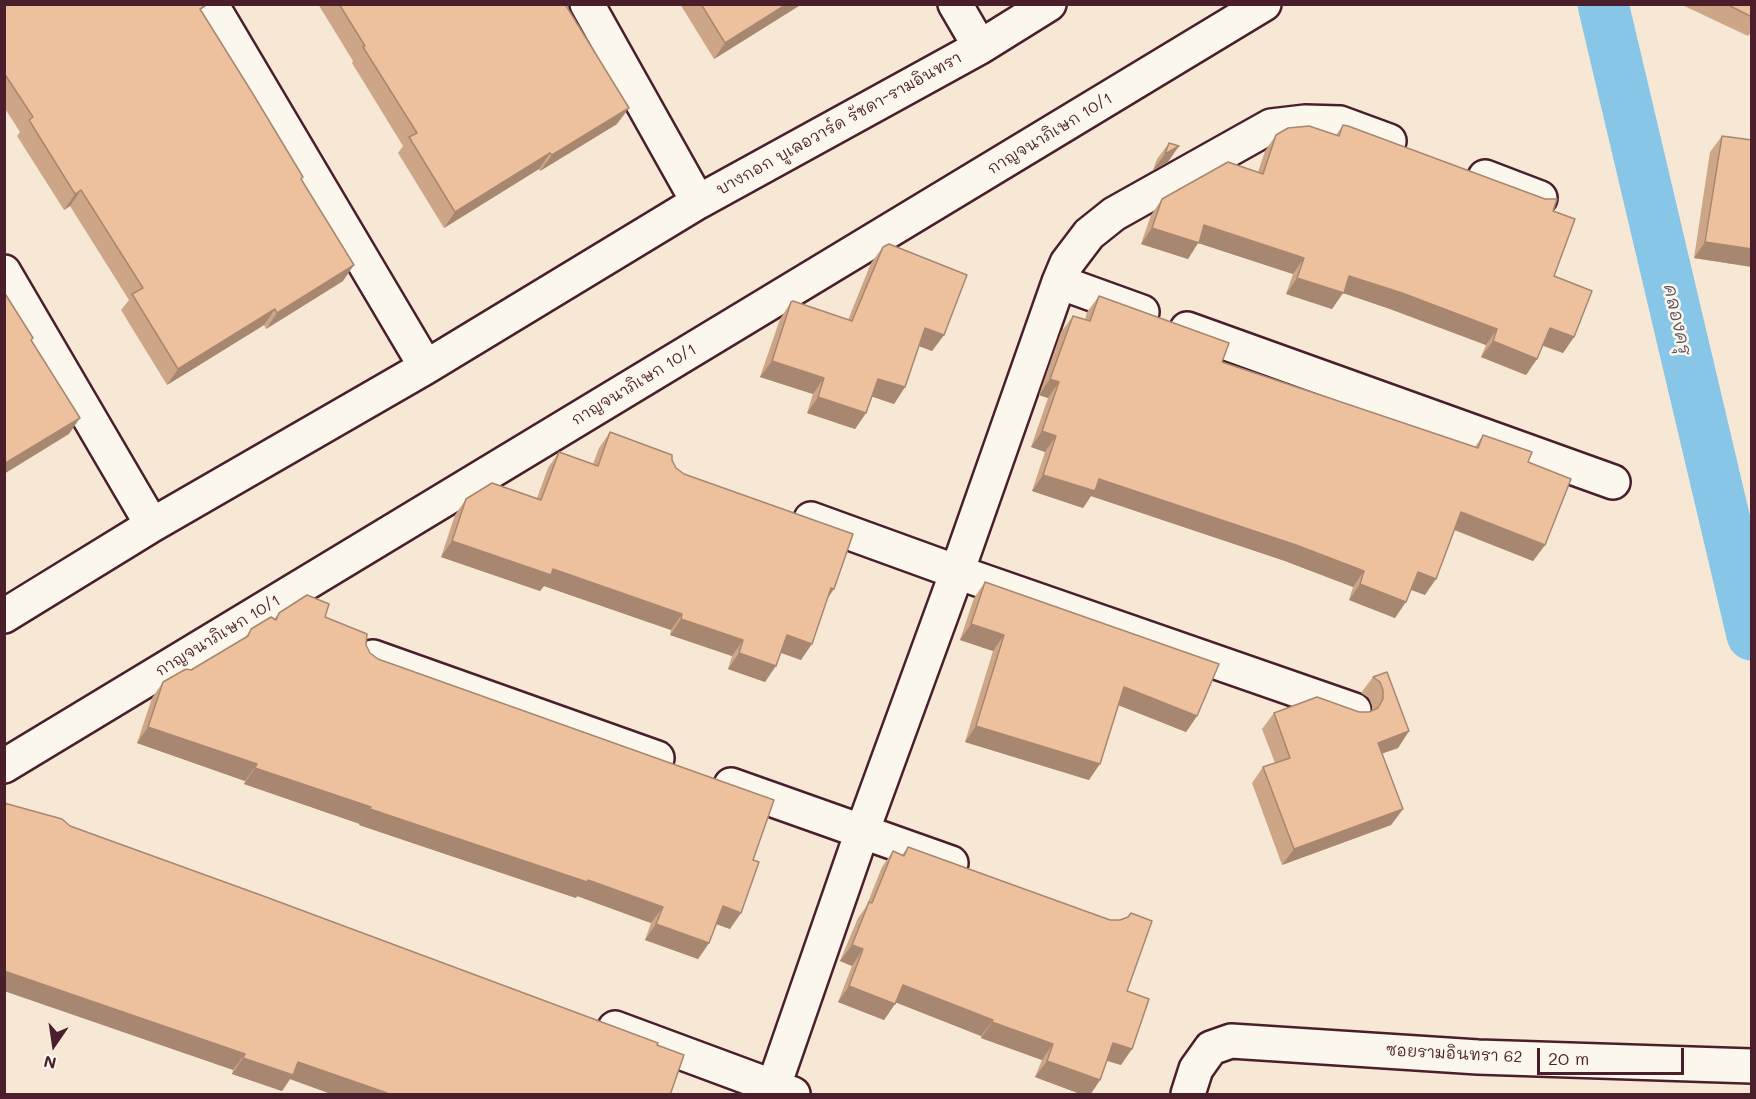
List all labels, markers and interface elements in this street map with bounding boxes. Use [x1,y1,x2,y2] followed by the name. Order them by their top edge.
[713,48,965,200] street label: บางกอก บูเลอวาร์ด รัชดา-รามอินทรา
[984,89,1116,179] street label: กาญจนาภิเษก 10/1
[1658,282,1696,358] water label: คลองครุ
[568,340,700,430] street label: กาญจนาภิเษก 10/1
[152,591,284,681] street label: กาญจนาภิเษก 10/1
[24,1015,84,1075] north arrow
[1540,1036,1687,1074] scale bar
[1385,1041,1523,1067] street label: ซอยรามอินทรา 62
[1548,1046,1589,1070] text: 20 m
[42,1051,58,1075] text: N

